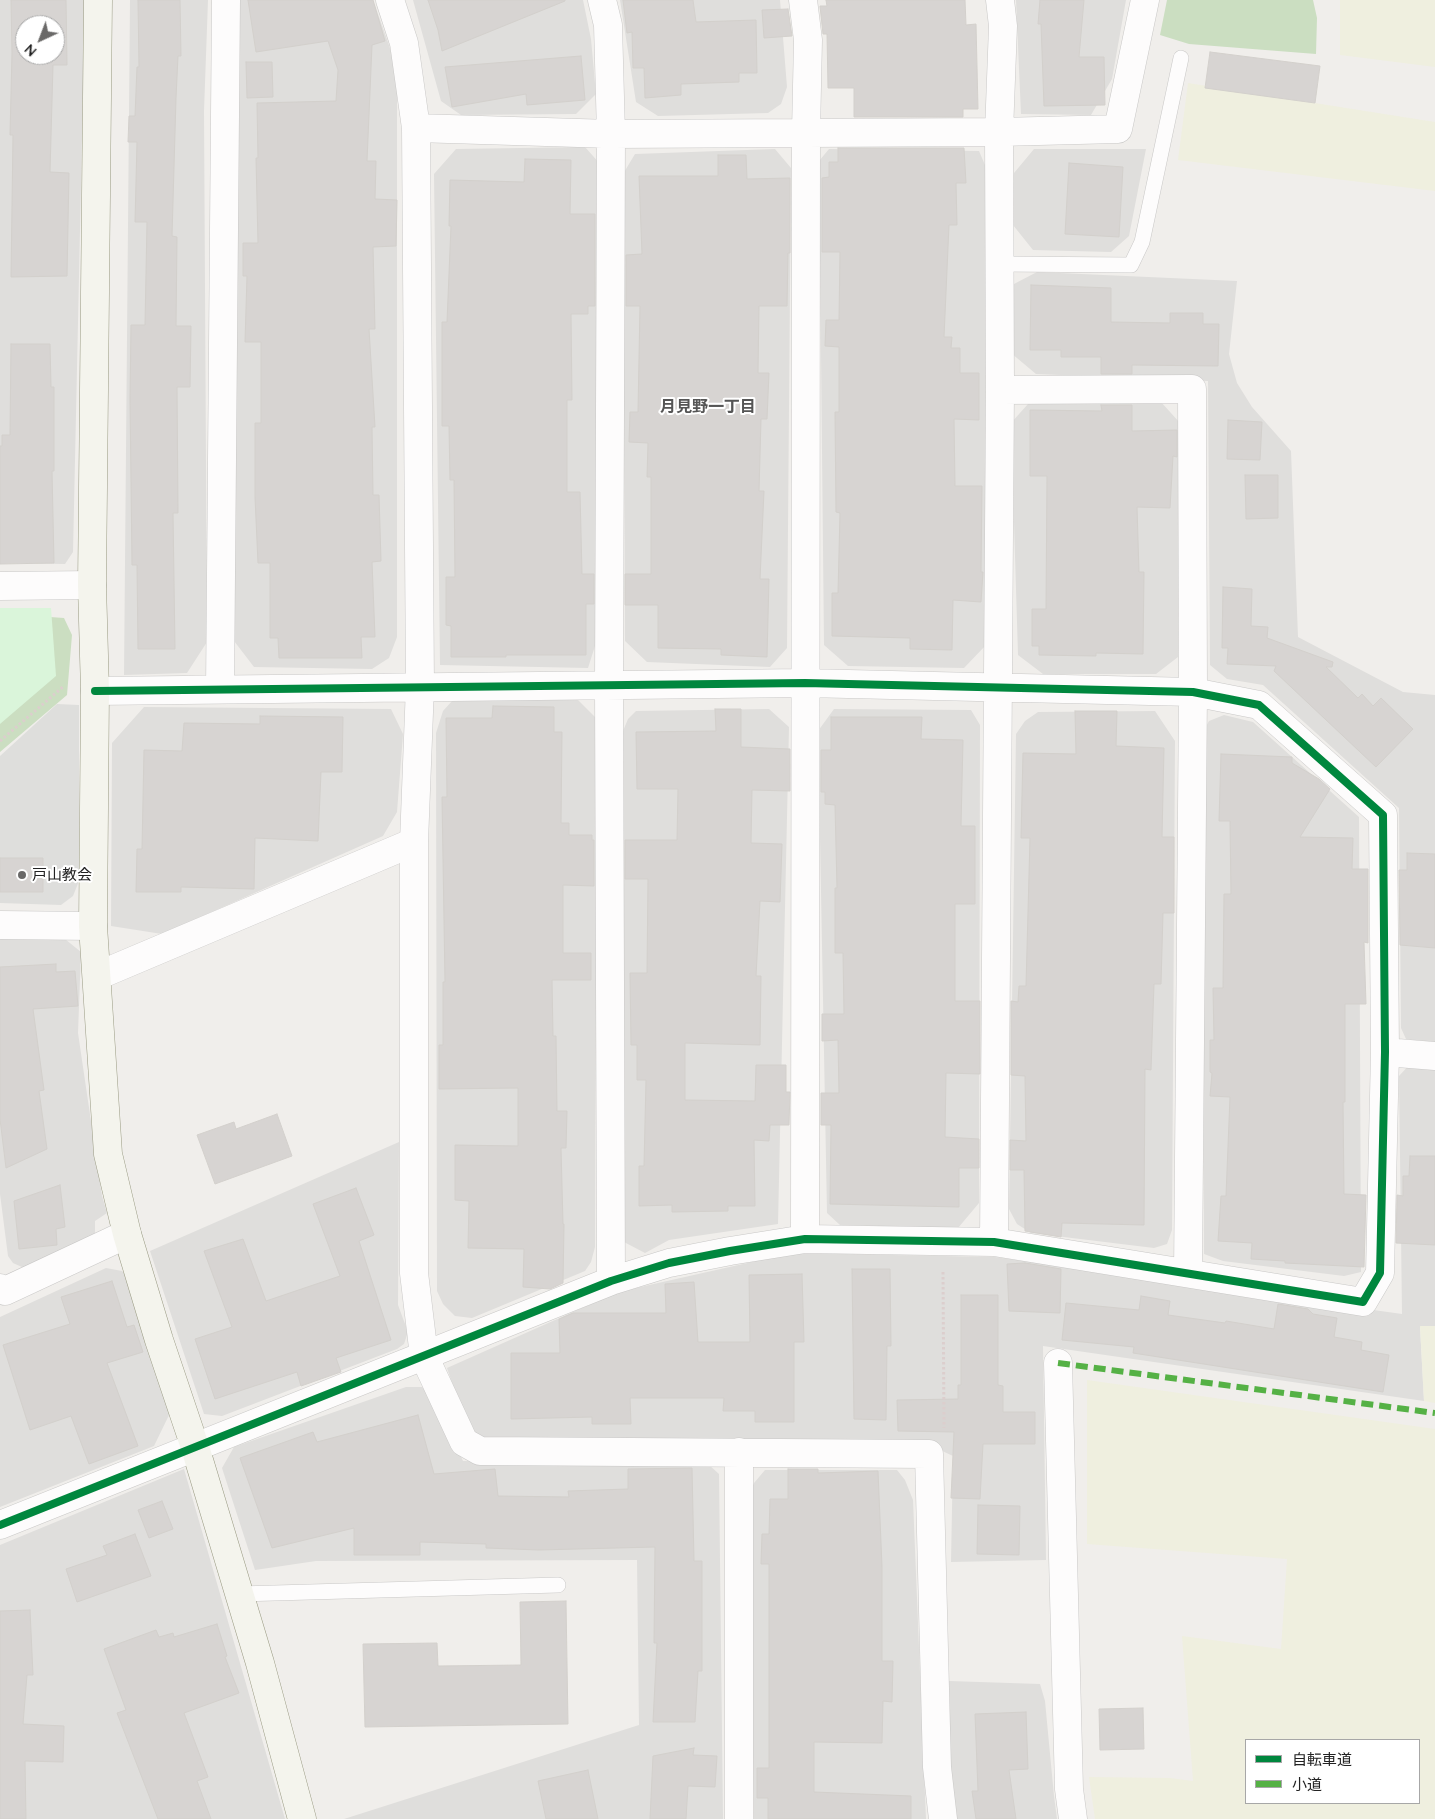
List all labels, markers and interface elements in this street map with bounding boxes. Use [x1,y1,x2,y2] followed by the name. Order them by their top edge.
[15,15,65,65] north arrow
[21,40,40,60] text: N
[660,397,756,417] district label: 月見野一丁目
[32,866,92,884] place label: 戸山教会
[16,869,28,881] marker: 戸山教会
[1245,1739,1420,1804] legend
[1292,1750,1352,1769] text: 自転車道
[1292,1775,1322,1794] text: 小道

